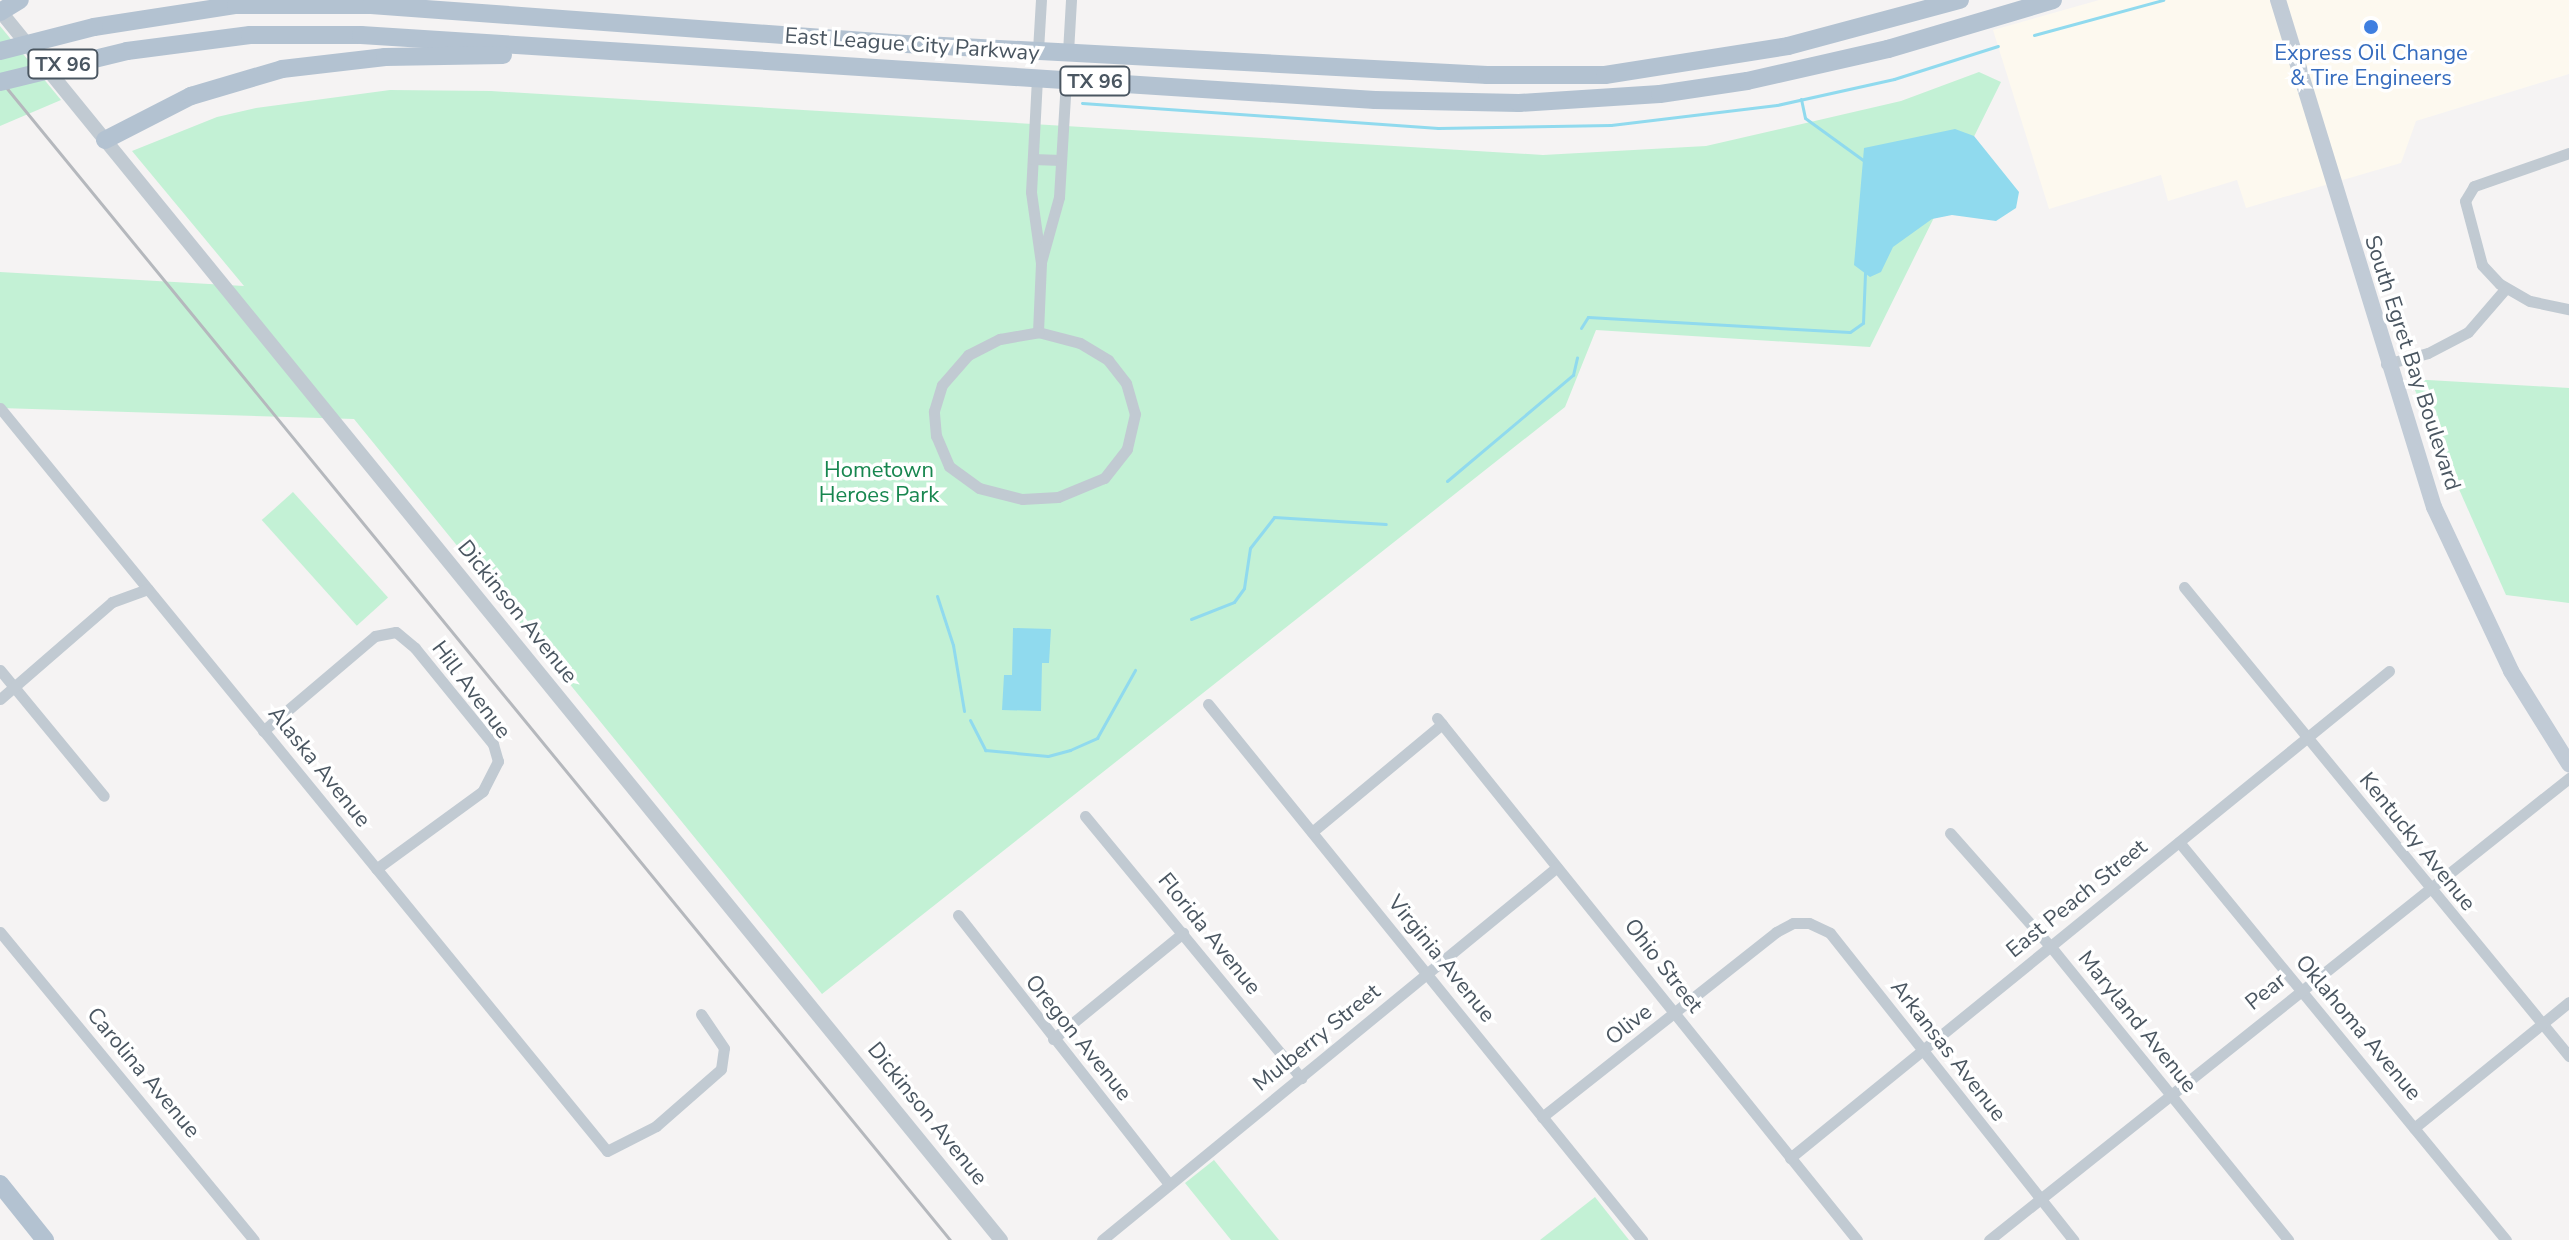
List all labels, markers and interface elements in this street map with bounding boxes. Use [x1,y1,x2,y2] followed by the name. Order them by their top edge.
[2362,18,2380,36] marker: Express Oil Change & Tire Engineers
[784,23,1040,67] street label: East League City Parkway
[2274,40,2468,92] place label: Express Oil Change & Tire Engineers
[27,48,99,80] road number: TX 96
[1059,65,1131,97] road number: TX 96
[2358,232,2466,494] street label: South Egret Bay Boulevard
[819,457,939,508] park label: Hometown Heroes Park
[451,535,583,689] street label: Dickinson Avenue
[426,636,516,744] street label: Hill Avenue
[262,701,376,833] street label: Alaska Avenue
[2353,767,2481,917] street label: Kentucky Avenue
[2001,834,2153,964] street label: East Peach Street
[1152,868,1266,1000] street label: Florida Avenue
[1382,890,1500,1028] street label: Virginia Avenue
[1618,914,1708,1018] street label: Ohio Street
[2072,946,2202,1098] street label: Maryland Avenue
[2289,950,2427,1106] street label: Oklahoma Avenue
[2240,968,2292,1016] street label: Pear
[1019,970,1137,1106] street label: Oregon Avenue
[1885,975,2011,1127] street label: Arkansas Avenue
[1248,979,1386,1097] street label: Mulberry Street
[1601,999,1657,1051] street label: Olive
[81,1002,205,1144] street label: Carolina Avenue
[861,1037,993,1191] street label: Dickinson Avenue

